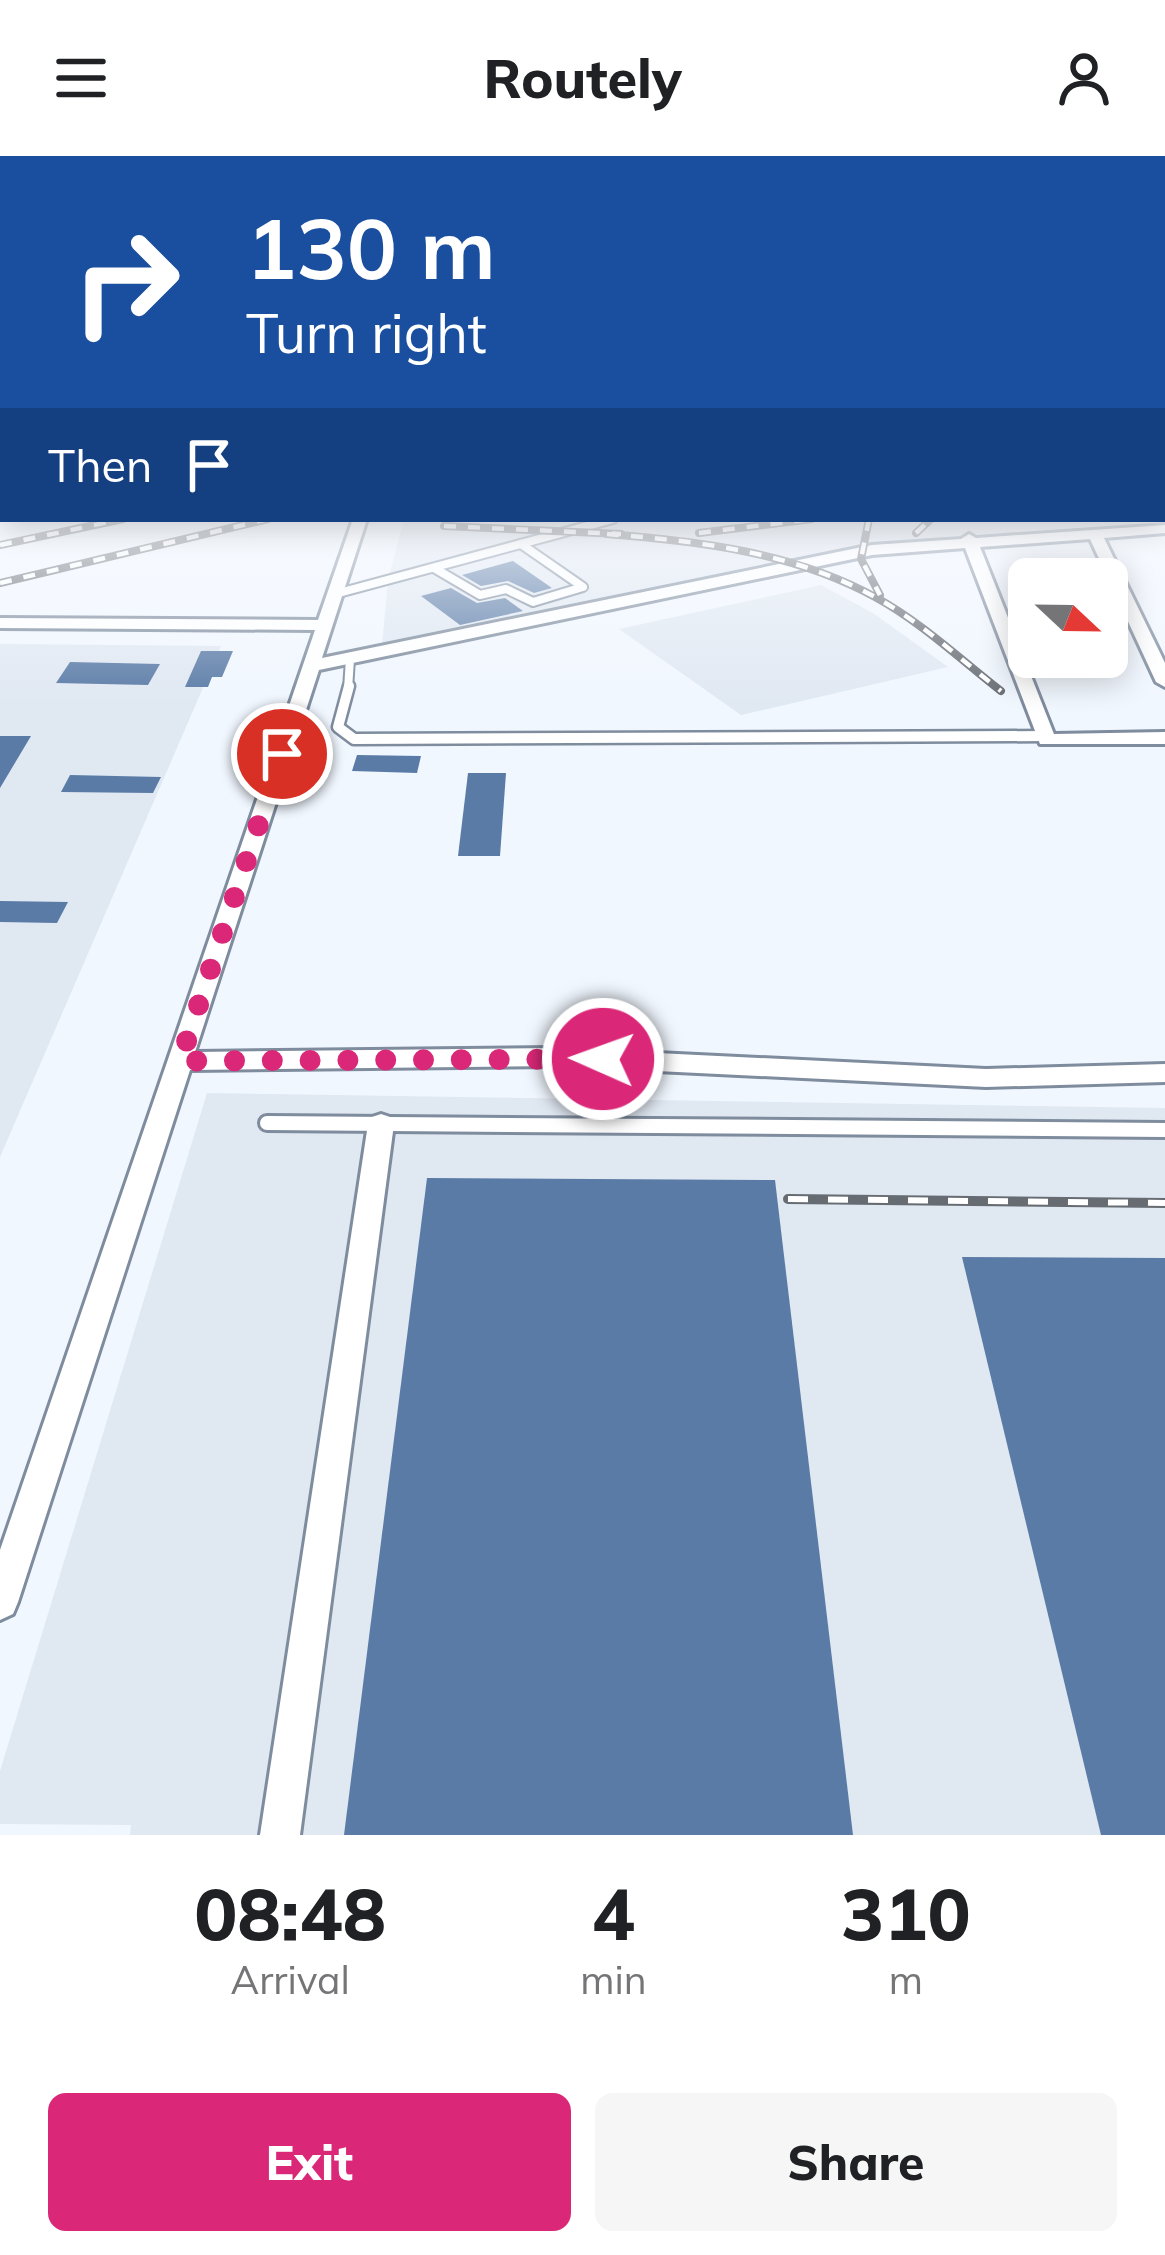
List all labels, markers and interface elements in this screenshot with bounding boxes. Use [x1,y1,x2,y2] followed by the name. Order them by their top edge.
[483,44,682,112] text: Routely
[48,45,114,111] icon: menu
[1051,45,1117,111] icon: person
[246,195,496,300] text: 130 m
[48,204,204,360] icon: right
[246,299,487,367] text: Turn right
[176,432,242,498] icon: arrive
[48,437,152,493] text: Then
[1008,558,1128,678] north arrow
[1008,558,1128,678] map controls
[231,703,333,805] pin
[249,721,315,787] icon: arrive
[540,996,666,1122] position arrow
[194,1868,386,1958] text: 08:48
[592,1868,635,1958] text: 4
[841,1868,971,1958] text: 310
[230,1955,350,2004] text: Arrival
[580,1955,647,2004] text: min
[889,1955,923,2004] text: m
[48,2093,571,2231] button: Exit
[595,2093,1117,2231] button: Share

